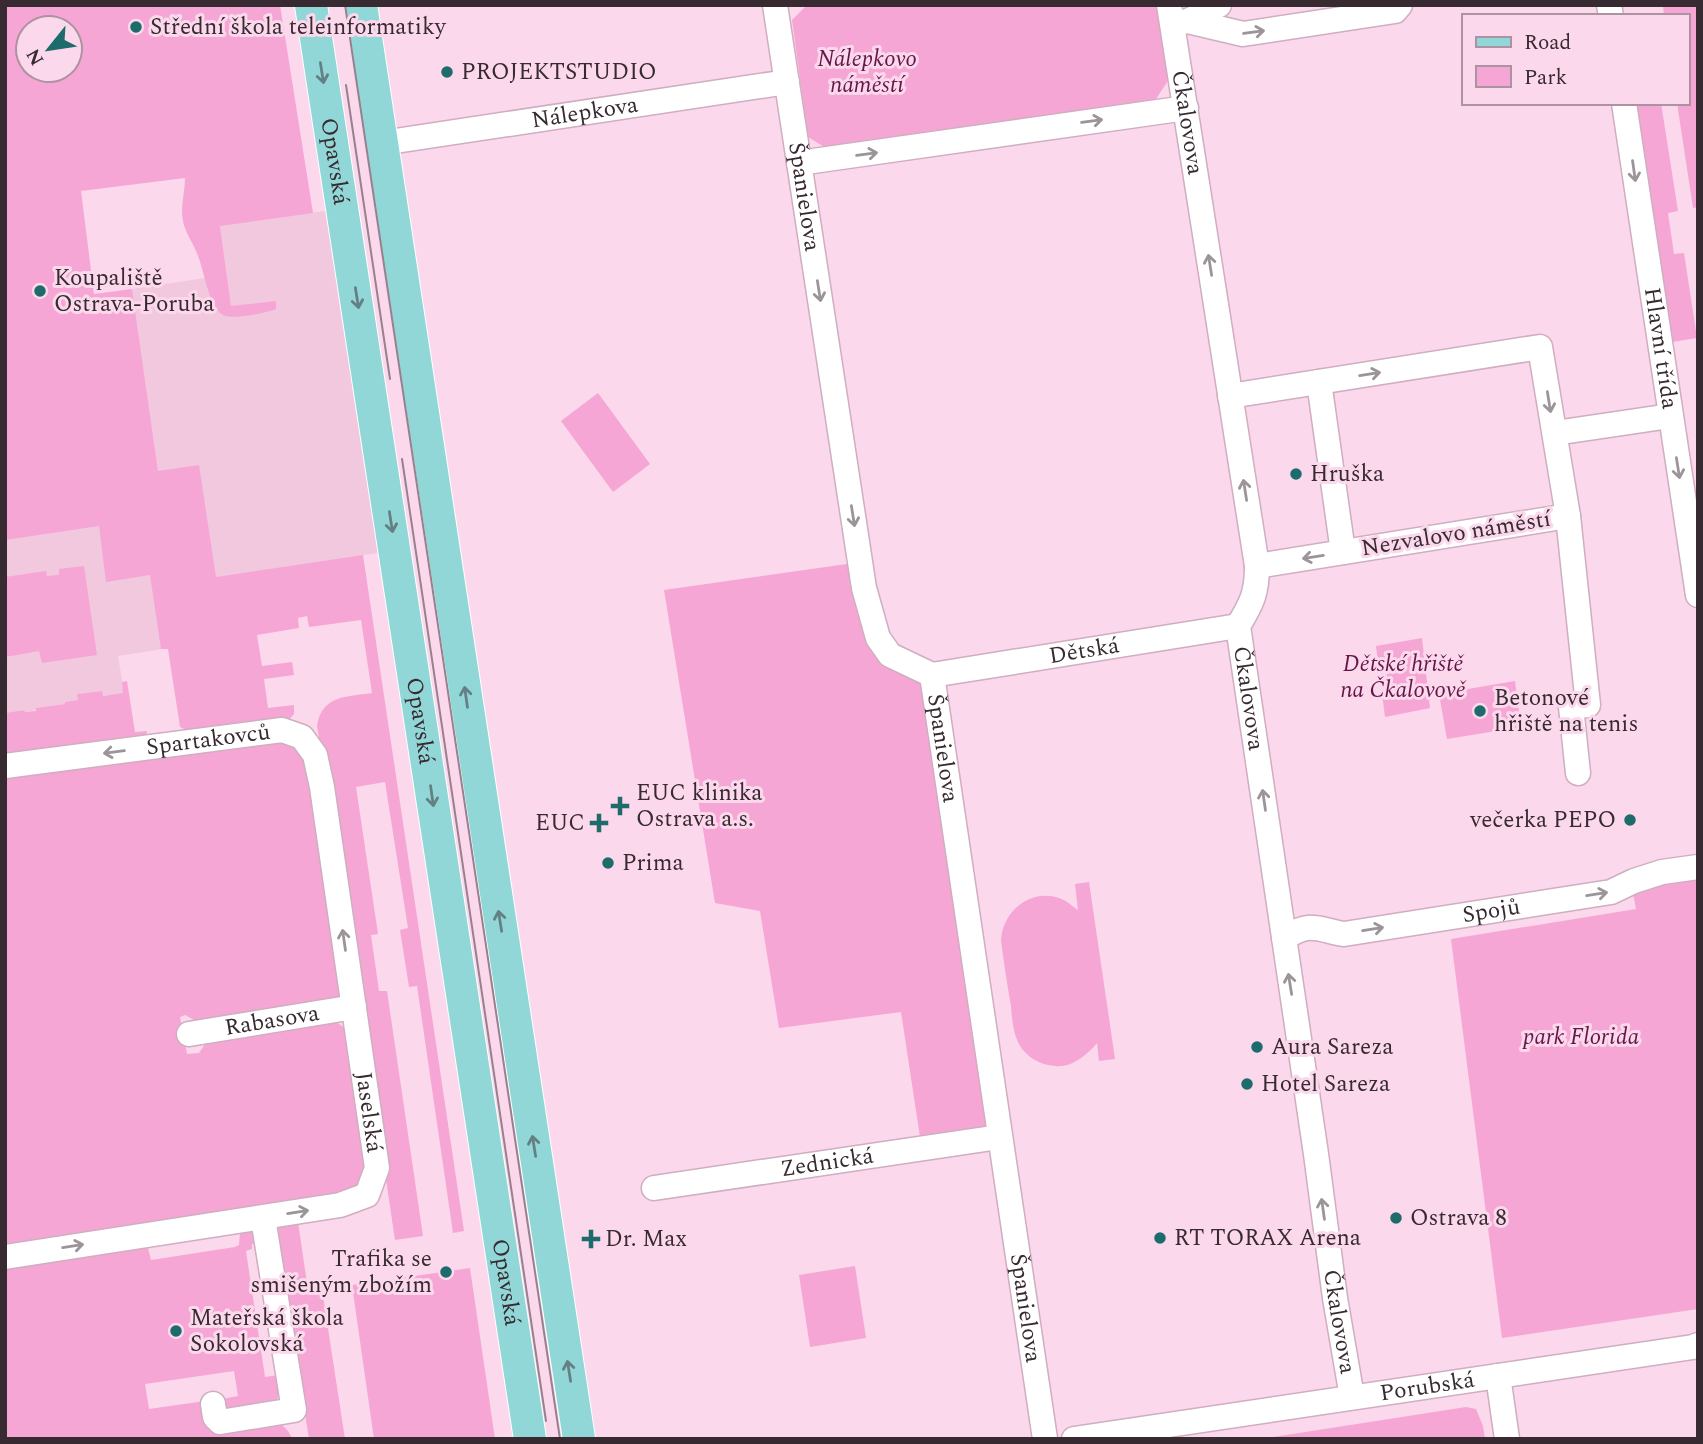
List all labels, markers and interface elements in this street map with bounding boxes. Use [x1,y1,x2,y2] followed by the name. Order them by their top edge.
[150,10,447,45] place label: Střední škola teleinformatiky
[14,14,84,84] north arrow
[1462,14,1689,105] legend
[128,19,144,35] marker: Střední škola teleinformatiky
[1242,25,1265,38] one-way arrow
[1524,27,1571,59] text: Road
[817,42,917,103] park label: Nálepkovo náměstí
[19,43,52,71] text: N
[461,55,657,90] place label: PROJEKTSTUDIO
[316,61,329,84] one-way arrow
[1524,62,1568,94] text: Park
[439,64,455,80] marker: PROJEKTSTUDIO
[1162,68,1213,177] street label: Čkalovova
[529,87,640,138] street label: Nálepkova
[311,115,359,207] street label: Opavská
[1080,115,1103,128] one-way arrow
[779,140,830,254] street label: Španielova
[855,147,878,160] one-way arrow
[1628,159,1641,182] one-way arrow
[1203,254,1216,277] one-way arrow
[54,261,215,322] place label: Koupaliště Ostrava-Poruba
[813,279,826,302] one-way arrow
[32,283,48,299] marker: Koupaliště Ostrava-Poruba
[1634,285,1687,412] street label: Hlavní třída
[351,286,364,308] one-way arrow
[1359,367,1381,380] one-way arrow
[1543,390,1556,412] one-way arrow
[1310,457,1384,492] place label: Hruška
[1672,457,1685,479] one-way arrow
[1288,466,1304,482] marker: Hruška
[1238,479,1251,501] one-way arrow
[1359,501,1555,566] street label: Nezvalovo náměstí
[847,504,860,526] one-way arrow
[385,511,398,533] one-way arrow
[1302,551,1325,564] one-way arrow
[1046,628,1122,674] street label: Dětská
[1224,644,1274,753] street label: Čkalovova
[1340,647,1467,708] park label: Dětské hřiště na Čkalovově
[396,675,444,767] street label: Opavská
[1494,681,1638,742] place label: Betonové hřiště na tenis
[459,686,472,708] one-way arrow
[917,691,968,805] street label: Španielova
[1472,703,1488,719] marker: Betonové hřiště na tenis
[144,714,273,765] street label: Spartakovců
[103,745,126,758] one-way arrow
[636,776,763,837] place label: EUC klinika Ostrava a.s.
[425,784,438,807] one-way arrow
[1257,789,1270,812] one-way arrow
[610,796,630,816] marker: EUC klinika Ostrava a.s.
[1469,803,1616,838] place label: večerka PEPO
[535,806,585,841] place label: EUC
[1622,812,1638,828] marker: večerka PEPO
[591,815,607,831] marker: EUC
[622,846,684,881] place label: Prima
[600,855,616,871] marker: Prima
[1586,887,1608,900] one-way arrow
[1460,889,1523,933] street label: Spojů
[493,911,506,933] one-way arrow
[1361,922,1384,935] one-way arrow
[338,929,351,951] one-way arrow
[1283,973,1296,996] one-way arrow
[222,995,322,1045] street label: Rabasova
[1522,1020,1640,1055] park label: park Florida
[1271,1030,1394,1065] place label: Aura Sareza
[1249,1039,1265,1055] marker: Aura Sareza
[1261,1067,1390,1102] place label: Hotel Sareza
[346,1070,392,1155] street label: Jaselská
[1239,1076,1255,1092] marker: Hotel Sareza
[527,1136,540,1158] one-way arrow
[778,1138,876,1187] street label: Zednická
[1316,1198,1329,1221] one-way arrow
[1410,1201,1507,1236] place label: Ostrava 8
[286,1205,308,1218] one-way arrow
[1388,1210,1404,1226] marker: Ostrava 8
[1174,1221,1361,1256] place label: RT TORAX Arena
[605,1222,687,1257] place label: Dr. Max
[1152,1230,1168,1246] marker: RT TORAX Arena
[583,1231,599,1247] marker: Dr. Max
[482,1236,530,1328] street label: Opavská
[61,1240,84,1253] one-way arrow
[250,1242,432,1303] place label: Trafika se smišeným zbožím
[1000,1251,1051,1365] street label: Španielova
[438,1264,454,1280] marker: Trafika se smišeným zbožím
[1314,1267,1365,1377] street label: Čkalovova
[190,1301,344,1362] place label: Mateřská škola Sokolovská
[168,1323,184,1339] marker: Mateřská škola Sokolovská
[562,1360,575,1383] one-way arrow
[1377,1362,1477,1411] street label: Porubská

